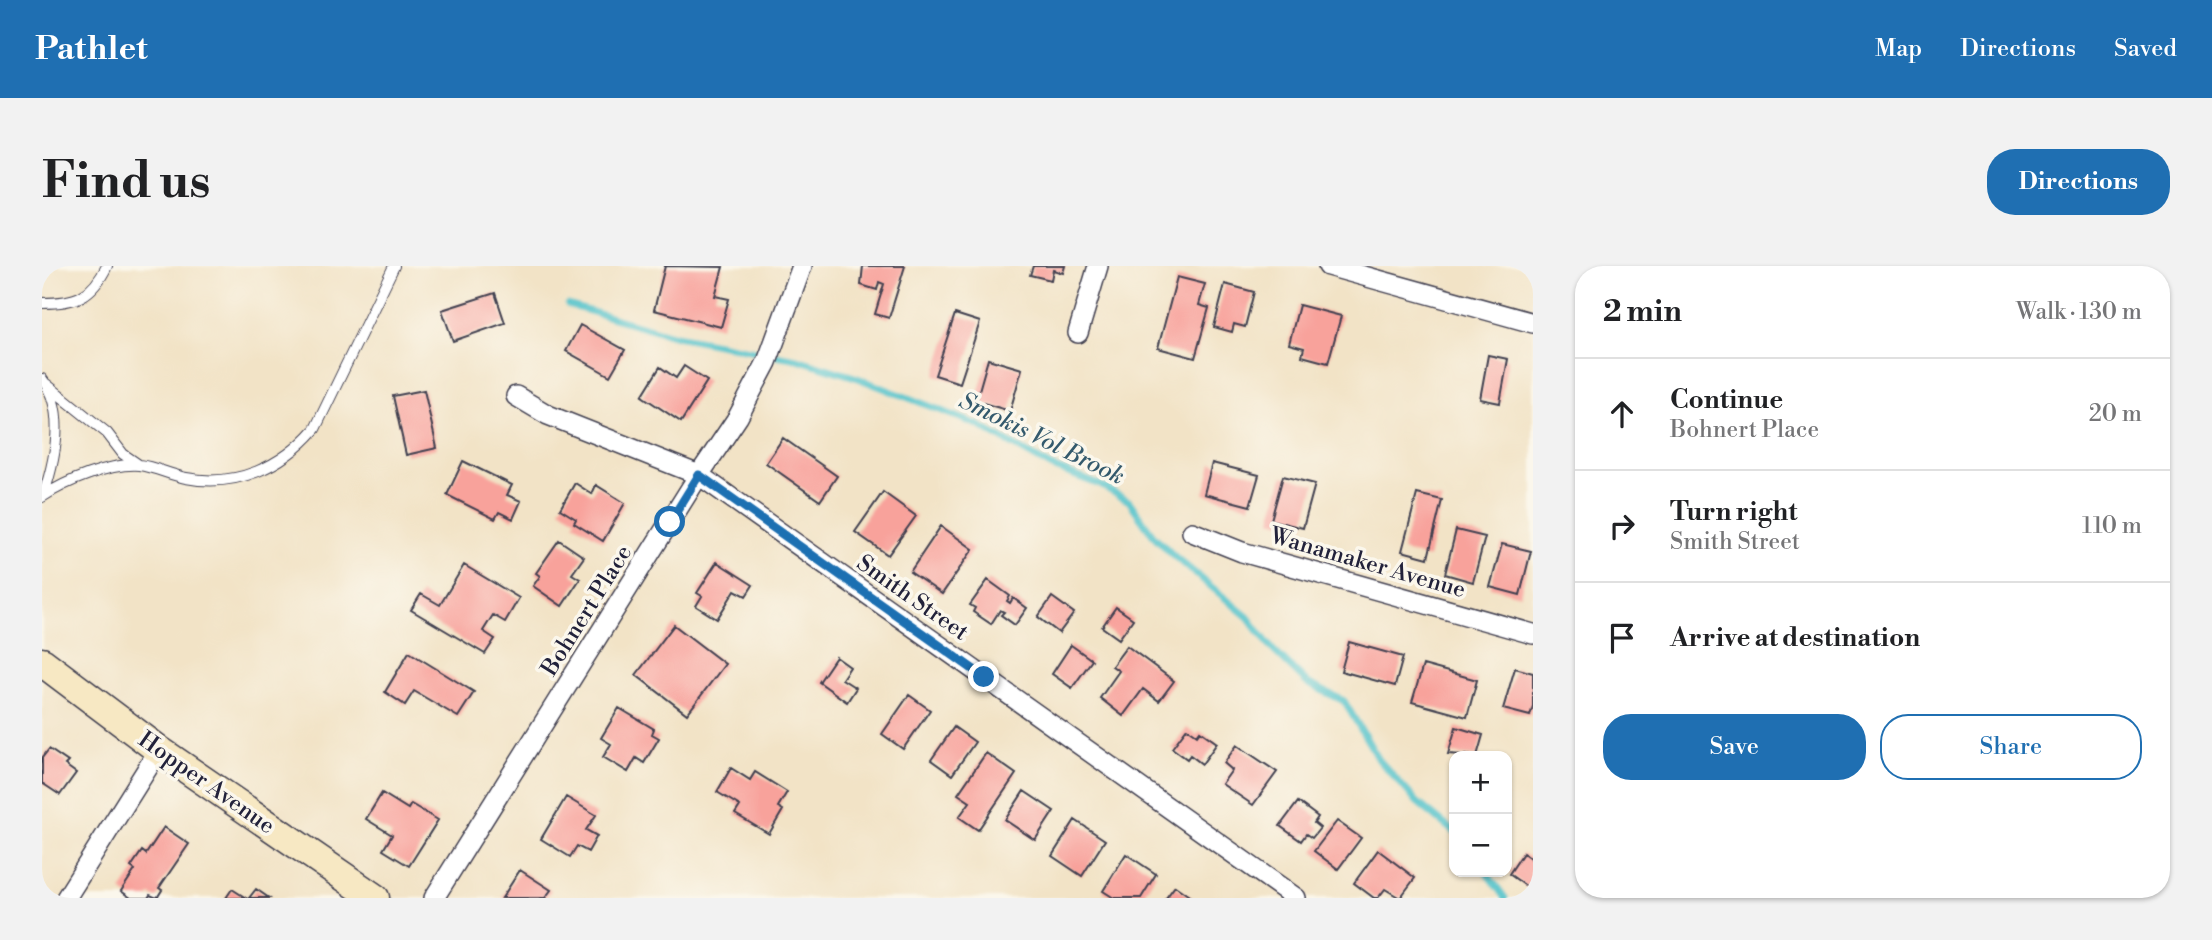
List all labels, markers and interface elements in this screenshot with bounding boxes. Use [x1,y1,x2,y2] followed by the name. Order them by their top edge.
[35,29,148,70] text: Pathlet
[1875,34,1922,64] text: Map
[1960,34,2076,64] text: Directions
[2114,34,2177,64] text: Saved
[1987,149,2170,215] button: Directions
[42,152,211,213] text: Find us
[1603,293,1682,331] text: 2 min
[2016,298,2142,326] text: Walk · 130 m
[1670,384,1783,416] text: Continue
[954,386,1129,492] water label: Smokis Vol Brook
[1603,395,1641,433] icon: ahead
[2089,400,2142,428] text: 20 m
[1670,416,1819,444] text: Bohnert Place
[1670,496,1798,528] text: Turn right
[654,506,685,537] route start
[1603,507,1641,545] icon: right
[2082,512,2142,540] text: 110 m
[1266,521,1469,604] street label: Wanamaker Avenue
[1670,528,1800,556] text: Smith Street
[535,540,638,682] street label: Bohnert Place
[851,549,974,647] street label: Smith Street
[1603,619,1641,657] icon: arrive
[1670,622,1920,654] text: Arrive at destination
[968,661,999,692] route end
[1603,714,1866,780] button: Save
[1880,714,2142,780] button: Share
[133,725,280,840] street label: Hopper Avenue
[1449,751,1512,877] map controls
[1449,751,1512,814] button: +
[1449,814,1512,877] button: −

